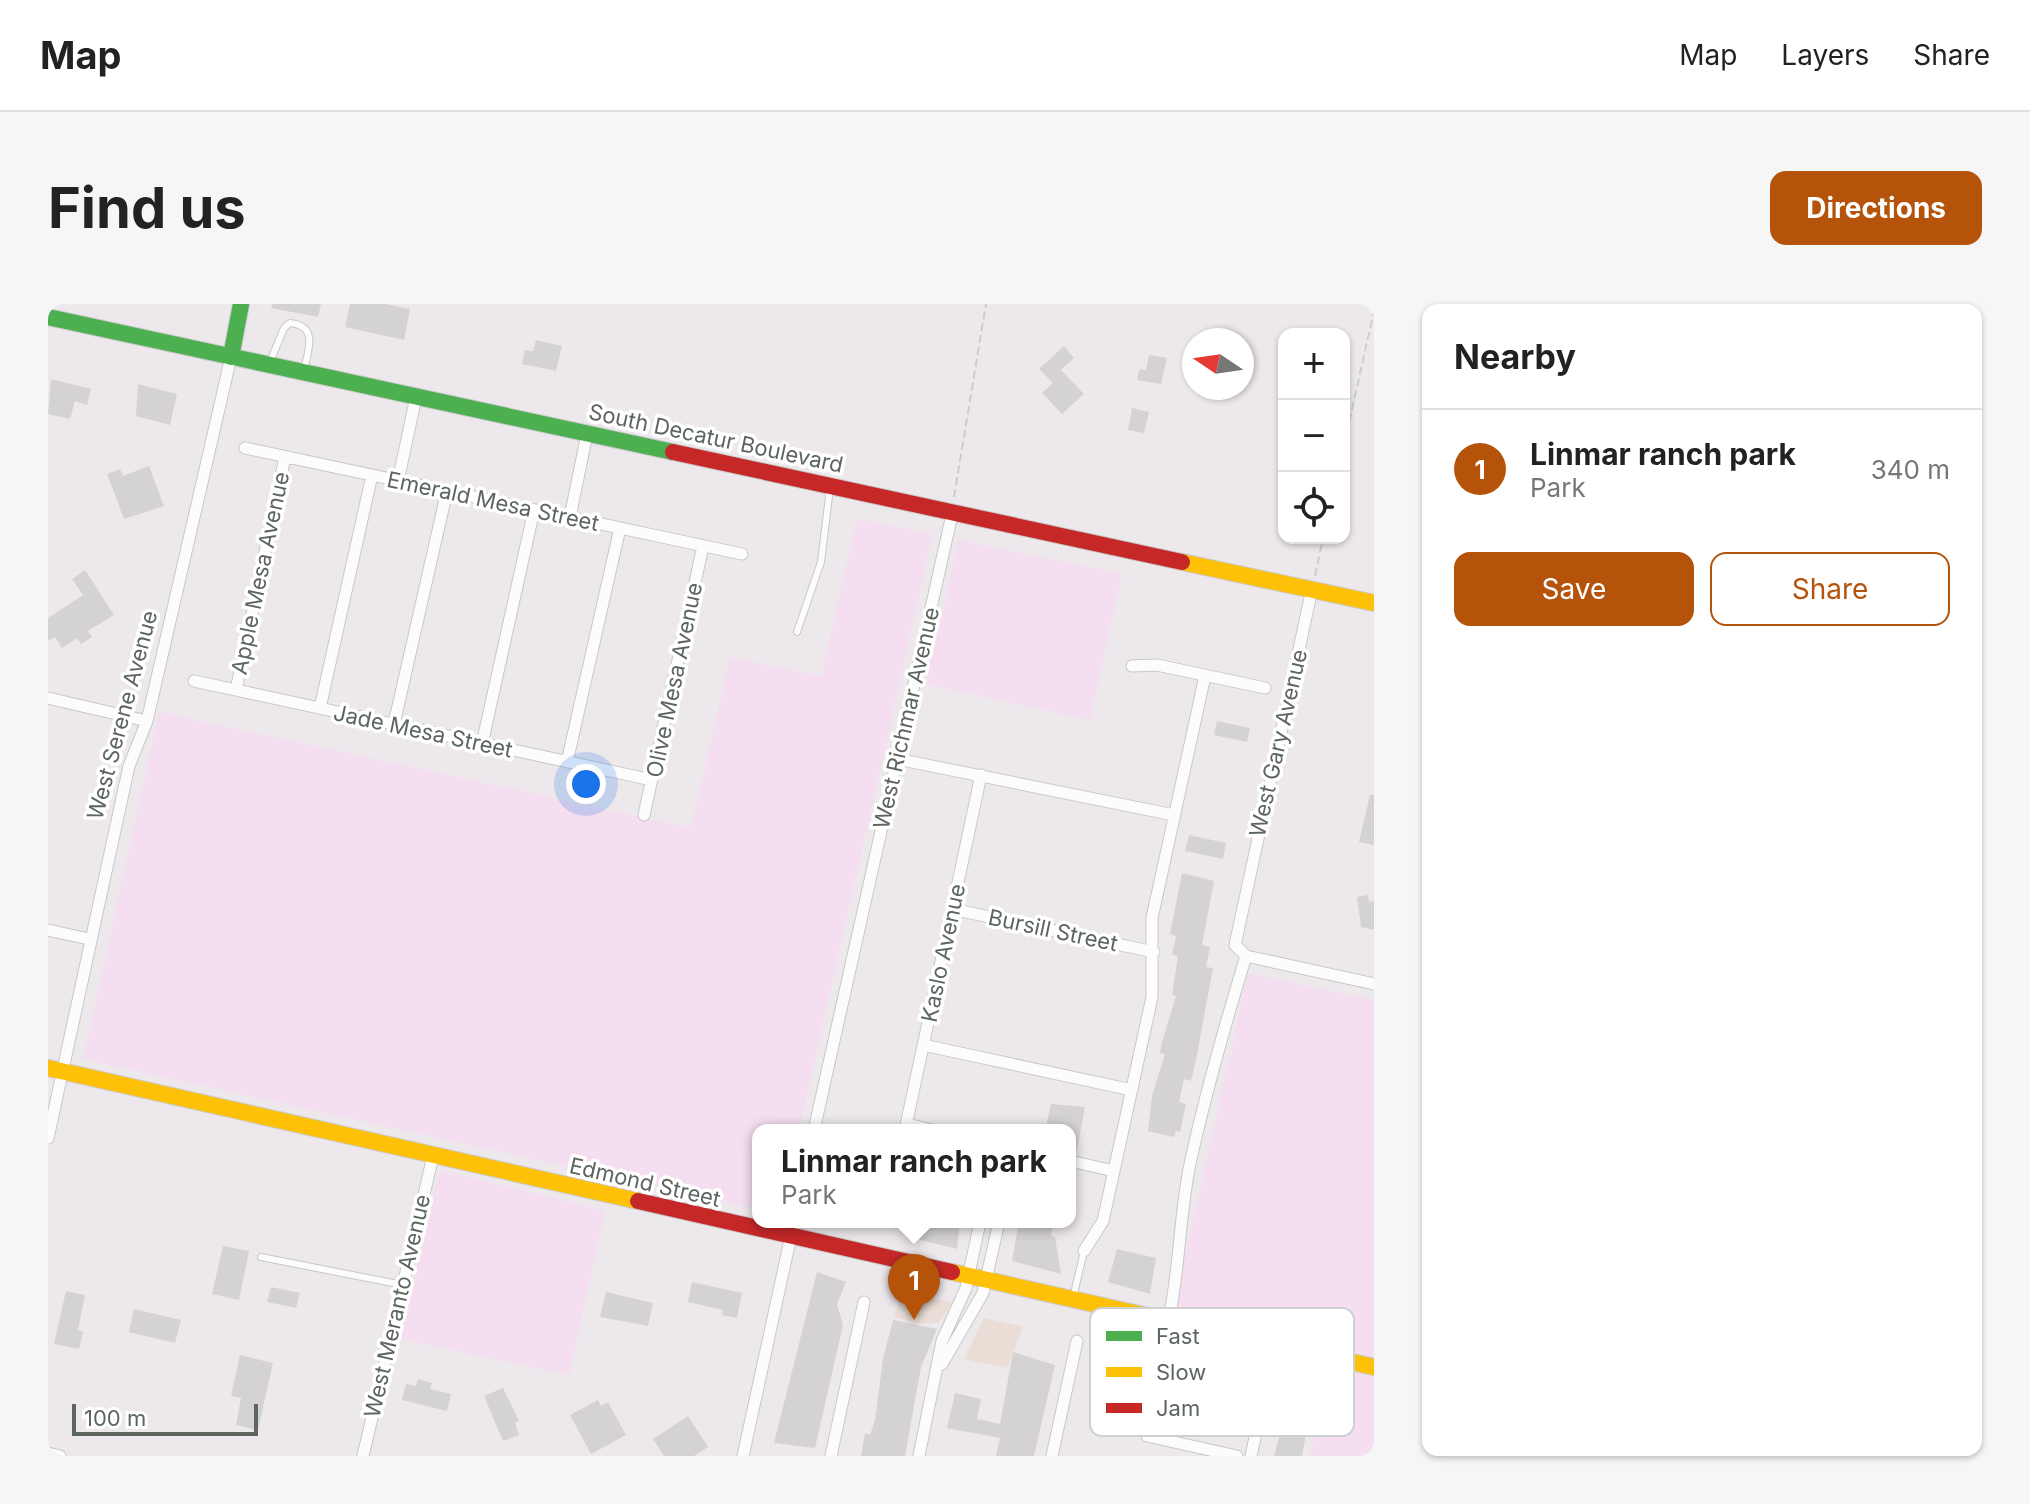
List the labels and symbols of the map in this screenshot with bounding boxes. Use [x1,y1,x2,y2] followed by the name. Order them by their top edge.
[1182,328,1254,400] north arrow
[586,398,846,478] street label: South Decatur Boulevard
[385,466,601,536] street label: Emerald Mesa Street
[226,469,294,677] street label: Apple Mesa Avenue
[641,580,707,780] street label: Olive Mesa Avenue
[868,605,944,831] street label: West Richmar Avenue
[82,608,162,822] street label: West Serene Avenue
[1244,647,1312,839] street label: West Gary Avenue
[331,699,515,763] street label: Jade Mesa Street
[566,764,606,804] your location
[916,881,970,1025] street label: Kaslo Avenue
[986,904,1120,956] street label: Bursill Street
[567,1152,723,1212] street label: Edmond Street
[359,1192,435,1420] street label: West Meranto Avenue
[888,1254,940,1320] pin: 1
[1090,1308,1354,1436] legend
[1156,1323,1200,1349] text: Fast
[1156,1359,1206,1385] text: Slow
[1156,1395,1200,1421] text: Jam
[72,1400,258,1436] scale bar

